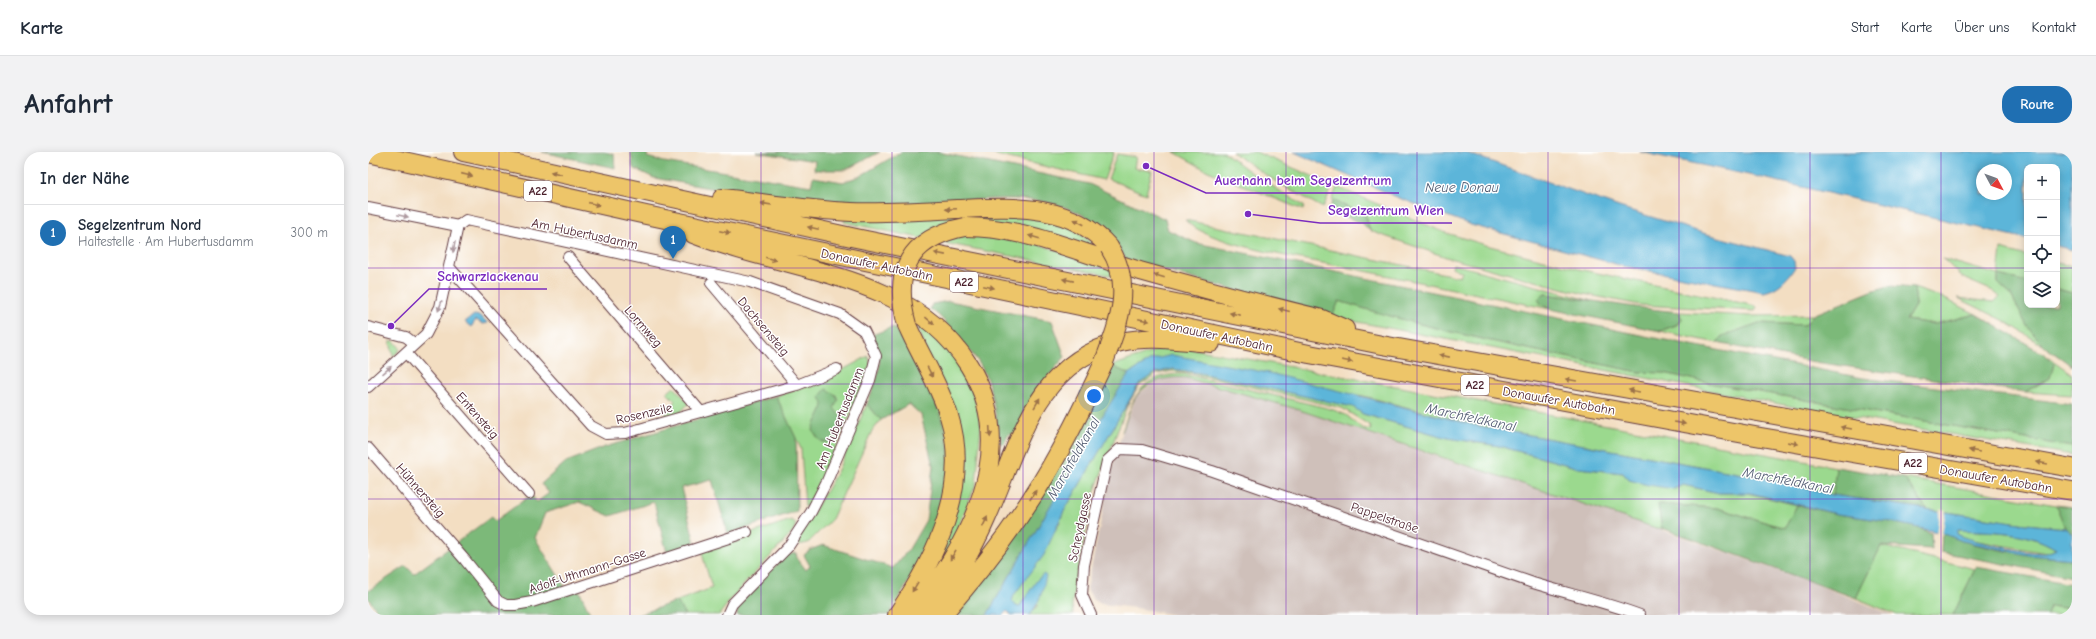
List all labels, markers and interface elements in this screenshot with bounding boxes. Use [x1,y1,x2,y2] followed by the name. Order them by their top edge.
[20,17,63,39] text: Karte
[1851,19,1879,36] text: Start
[1901,19,1932,36] text: Karte
[1954,19,2009,36] text: Über uns
[2031,19,2076,36] text: Kontakt
[2002,86,2072,123] button: Route
[24,88,113,120] text: Anfahrt
[1976,164,2012,200] north arrow
[2024,164,2060,308] map controls
[2024,164,2060,200] button: +
[1206,167,1399,193] callout: Auerhahn beim Segelzentrum
[40,169,129,188] text: In der Nähe
[550,169,562,175] one-way arrow
[1215,172,1391,189] text: Auerhahn beim Segelzentrum
[461,173,474,179] one-way arrow
[1425,179,1499,196] water label: Neue Donau
[524,181,552,201] road number: A22
[1320,197,1452,223] callout: Segelzentrum Wien
[2024,200,2060,236] button: −
[588,201,600,207] one-way arrow
[760,201,772,207] one-way arrow
[1328,202,1444,219] text: Segelzentrum Wien
[945,206,957,213] one-way arrow
[397,214,409,220] one-way arrow
[530,215,639,252] street label: Am Hubertusdamm
[78,216,201,234] text: Segelzentrum Nord
[1073,219,1085,226] one-way arrow
[50,225,56,240] text: 1
[290,225,328,240] text: 300 m
[807,225,819,231] one-way arrow
[660,226,686,259] pin: 1
[719,229,731,235] one-way arrow
[78,234,253,249] text: Haltestelle · Am Hubertusdamm
[1028,234,1040,240] one-way arrow
[2024,236,2060,272] button: locate
[450,241,456,253] one-way arrow
[820,245,934,284] street label: Donauufer Autobahn
[934,251,946,257] one-way arrow
[765,256,777,262] one-way arrow
[429,263,547,289] callout: Schwarzlackenau
[437,268,539,285] text: Schwarzlackenau
[950,272,978,292] road number: A22
[2024,272,2060,308] button: layers
[1152,273,1164,279] one-way arrow
[1061,277,1074,283] one-way arrow
[983,285,995,291] one-way arrow
[735,294,793,359] street label: Dachsensteig
[437,300,443,312] one-way arrow
[622,303,666,350] street label: Lormweg
[1278,306,1290,312] one-way arrow
[1228,311,1241,317] one-way arrow
[1160,316,1274,355] street label: Donauufer Autobahn
[925,317,936,325] one-way arrow
[1138,317,1150,323] one-way arrow
[1437,353,1450,359] one-way arrow
[1341,358,1353,364] one-way arrow
[812,365,867,471] street label: Am Hubertusdamm
[382,366,393,375] one-way arrow
[927,366,933,378] one-way arrow
[1461,375,1489,395] road number: A22
[1565,377,1577,383] one-way arrow
[1502,383,1616,418] street label: Donauufer Autobahn
[1084,386,1104,406] your location
[1628,388,1640,394] one-way arrow
[453,389,502,442] street label: Entensteig
[1034,397,1041,409] one-way arrow
[1423,399,1518,436] water label: Marchfeldkanal
[614,400,674,427] street label: Rosenzeile
[1043,414,1104,503] water label: Marchfeldkanal
[1674,420,1686,426] one-way arrow
[1840,425,1852,431] one-way arrow
[986,426,993,438] one-way arrow
[1787,440,1799,446] one-way arrow
[1968,448,1980,454] one-way arrow
[1899,453,1927,473] road number: A22
[393,460,448,521] street label: Hühnersteig
[2036,460,2048,466] one-way arrow
[1939,461,2053,496] street label: Donauufer Autobahn
[1740,463,1835,498] water label: Marchfeldkanal
[1030,489,1037,501] one-way arrow
[1065,491,1094,563] street label: Scheydgasse
[1349,499,1421,536] street label: Pappelstraße
[982,516,988,528] one-way arrow
[527,544,648,596] street label: Adolf-Uthmann-Gasse
[950,549,957,561] one-way arrow
[911,581,918,593] one-way arrow

